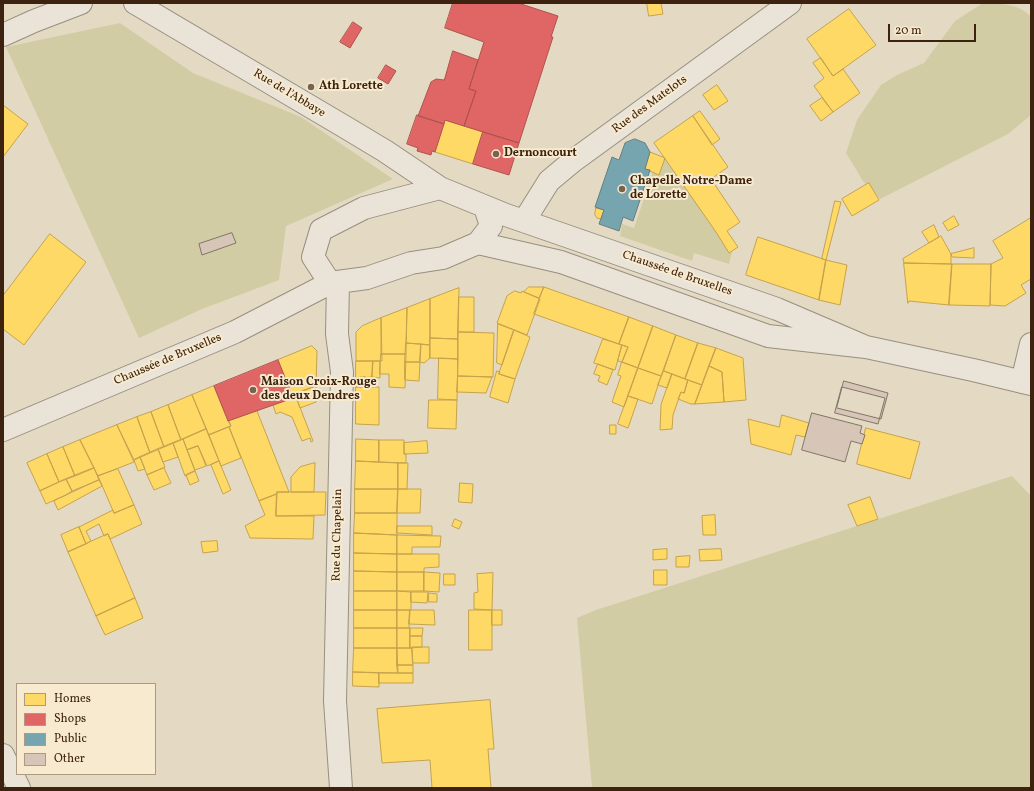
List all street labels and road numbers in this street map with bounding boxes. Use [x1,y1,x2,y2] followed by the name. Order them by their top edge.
[250,67,328,121] street label: Rue de l'Abbaye
[610,73,690,137] street label: Rue des Matelots
[620,248,734,300] street label: Chaussée de Bruxelles
[112,331,224,389] street label: Chaussée de Bruxelles
[330,488,346,582] street label: Rue du Chapelain

